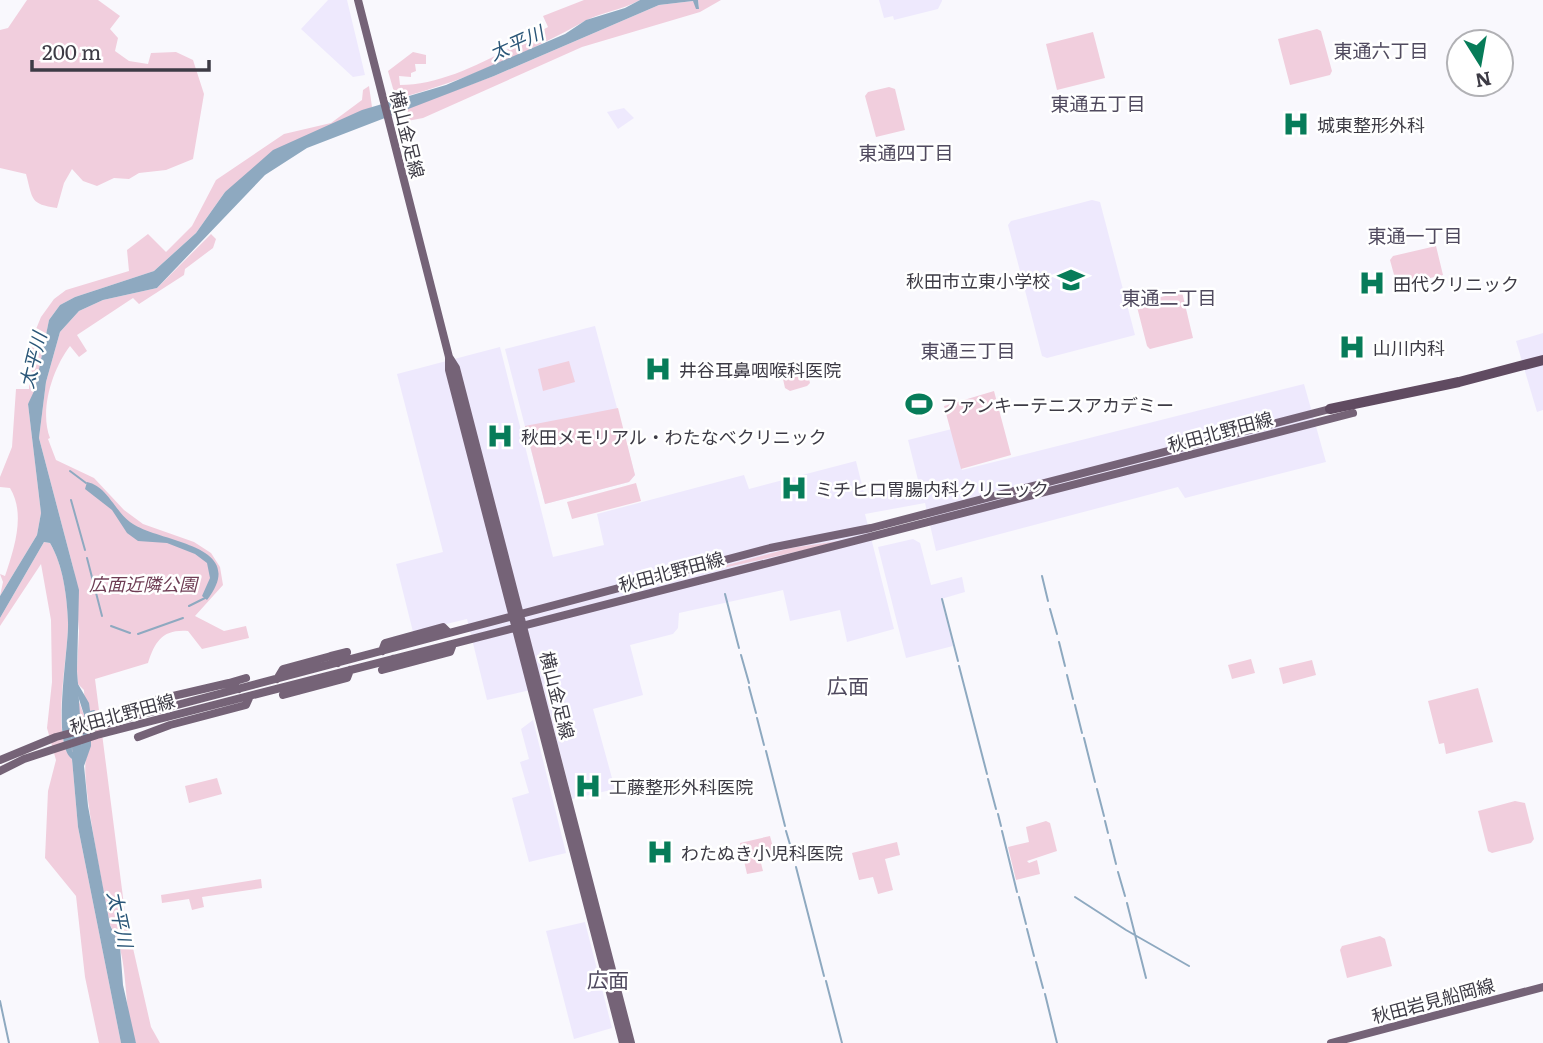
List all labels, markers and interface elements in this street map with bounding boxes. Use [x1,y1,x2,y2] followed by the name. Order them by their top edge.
[484,17,550,66] water label: 太平川
[32,28,208,72] scale bar
[1445,28,1515,98] north arrow
[42,35,102,66] text: 200 m
[1333,36,1429,64] district label: 東通六丁目
[1473,65,1494,96] text: N
[384,87,432,181] street label: 横山金足線
[1050,89,1146,117] district label: 東通五丁目
[1281,109,1311,139] hospital icon: 城東整形外科
[1317,111,1425,138] place label: 城東整形外科
[858,138,954,166] district label: 東通四丁目
[1367,221,1463,249] district label: 東通一丁目
[1056,265,1086,295] school or university icon: 秋田市立東小学校
[906,267,1050,294] place label: 秋田市立東小学校
[1357,268,1387,298] hospital icon: 田代クリニック
[1393,270,1519,297] place label: 田代クリニック
[1121,283,1217,311] district label: 東通二丁目
[12,327,53,391] water label: 太平川
[1337,332,1367,362] hospital icon: 山川内科
[1373,334,1445,361] place label: 山川内科
[920,336,1016,364] district label: 東通三丁目
[643,354,673,384] hospital icon: 井谷耳鼻咽喉科医院
[679,356,841,383] place label: 井谷耳鼻咽喉科医院
[904,389,934,419] sports icon: ファンキーテニスアカデミー
[940,391,1174,418] place label: ファンキーテニスアカデミー
[1164,404,1276,458] street label: 秋田北野田線
[485,421,515,451] hospital icon: 秋田メモリアル・わたなべクリニック
[521,423,827,450] place label: 秋田メモリアル・わたなべクリニック
[779,473,809,503] hospital icon: ミチヒロ胃腸内科クリニック
[815,475,1049,502] place label: ミチヒロ胃腸内科クリニック
[615,544,727,598] street label: 秋田北野田線
[89,570,200,597] park label: 広面近隣公園
[534,648,582,742] street label: 横山金足線
[827,669,869,700] district label: 広面
[66,686,178,740] street label: 秋田北野田線
[573,771,603,801] hospital icon: 工藤整形外科医院
[609,773,753,800] place label: 工藤整形外科医院
[645,837,675,867] hospital icon: わたぬき小児科医院
[681,839,843,866] place label: わたぬき小児科医院
[101,888,141,952] water label: 太平川
[587,963,629,994] district label: 広面
[1369,971,1497,1029] street label: 秋田岩見船岡線

